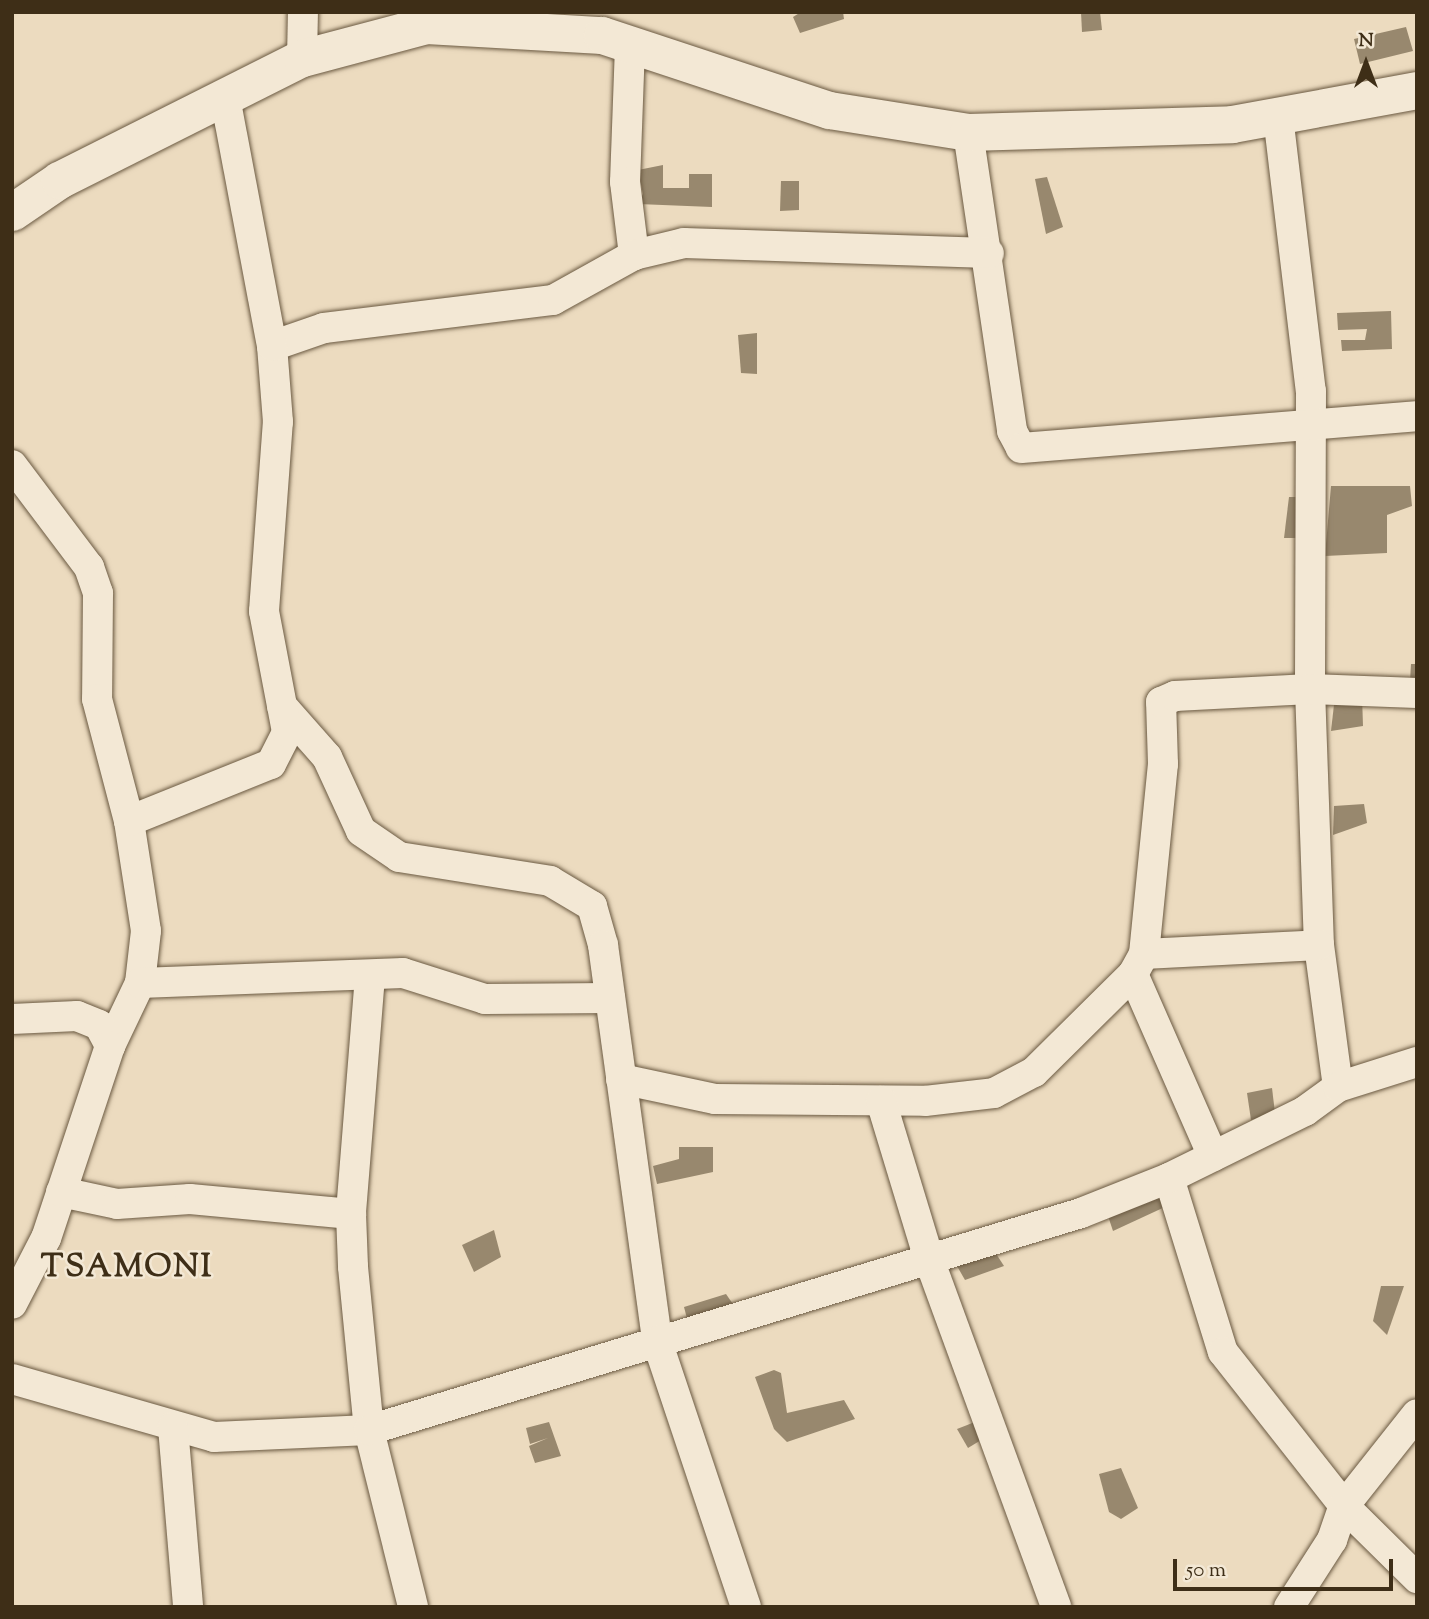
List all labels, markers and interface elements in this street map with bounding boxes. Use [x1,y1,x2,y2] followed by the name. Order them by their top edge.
[1331,28,1401,98] north arrow
[1358,28,1374,55] text: N
[42,1249,212,1287] district label: TSAMONI
[1177,1546,1398,1590] scale bar
[1186,1556,1226,1586] text: 50 m

